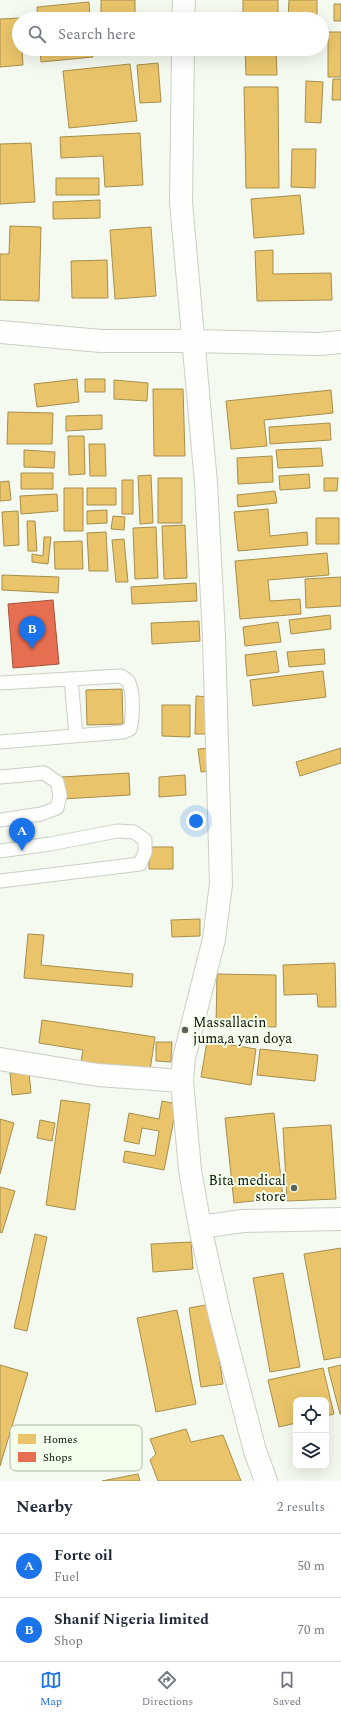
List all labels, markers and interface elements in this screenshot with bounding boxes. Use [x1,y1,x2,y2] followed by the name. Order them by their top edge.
[12,12,329,56] search box
[26,23,48,45] icon: search
[58,23,136,46] text: Search here
[19,616,45,649] pin: B
[186,811,206,831] your location
[9,818,35,851] pin: A
[193,1012,292,1049] place label: Massallacin juma,a yan doya
[180,1025,190,1035] marker: Massallacin juma,a yan doya
[208,1170,286,1207] place label: Bita medical store
[289,1183,299,1193] marker: Bita medical store
[293,1397,329,1469] map controls
[293,1397,329,1433] button: locate
[10,1425,142,1471] legend
[43,1431,77,1448] text: Homes
[293,1433,329,1469] button: layers
[43,1449,72,1466] text: Shops
[16,1494,72,1520] text: Nearby
[277,1497,325,1517] text: 2 results
[54,1544,113,1567] text: Forte oil
[24,1556,34,1576] text: A
[298,1556,325,1576] text: 50 m
[54,1567,79,1587] text: Fuel
[54,1608,209,1631] text: Shanif Nigeria limited
[24,1620,34,1640] text: B
[298,1620,325,1640] text: 70 m
[54,1631,83,1651] text: Shop
[40,1669,62,1710] tab: Map
[142,1669,193,1710] tab: Directions
[273,1669,301,1710] tab: Saved

